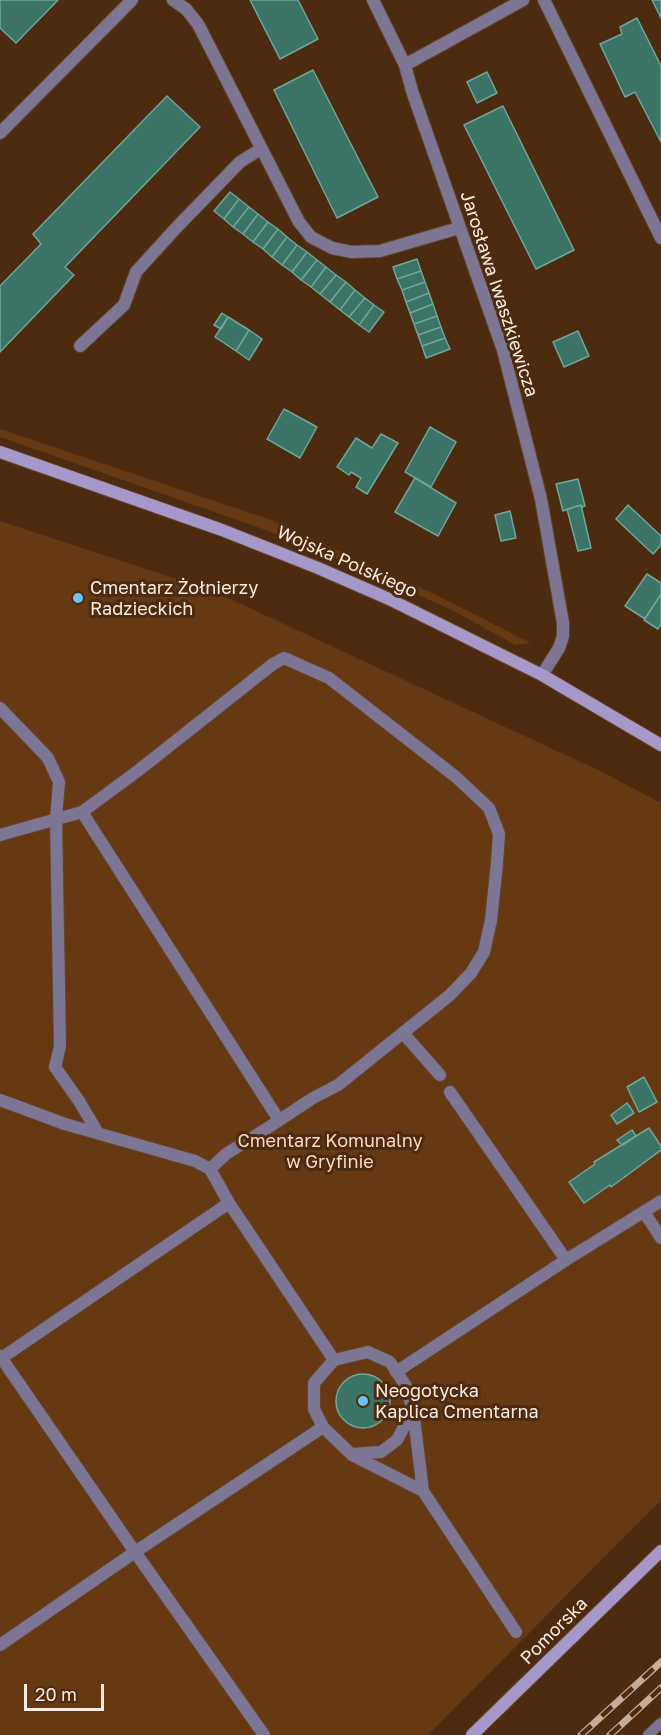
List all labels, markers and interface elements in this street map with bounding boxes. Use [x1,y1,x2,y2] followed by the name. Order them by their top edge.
[456,188,542,400] street label: Jarosława Iwaszkiewicza
[273,521,421,603] street label: Wojska Polskiego
[90,577,258,620] place label: Cmentarz Żołnierzy Radzieckich
[71,591,85,605] marker: Cmentarz Żołnierzy Radzieckich
[237,1130,423,1172] park label: Cmentarz Komunalny w Gryfinie
[375,1380,539,1422] place label: Neogotycka Kaplica Cmentarna
[356,1394,370,1408] marker: Neogotycka Kaplica Cmentarna
[516,1593,592,1669] street label: Pomorska
[27,1672,106,1710] scale bar
[35,1683,77,1705] text: 20 m

